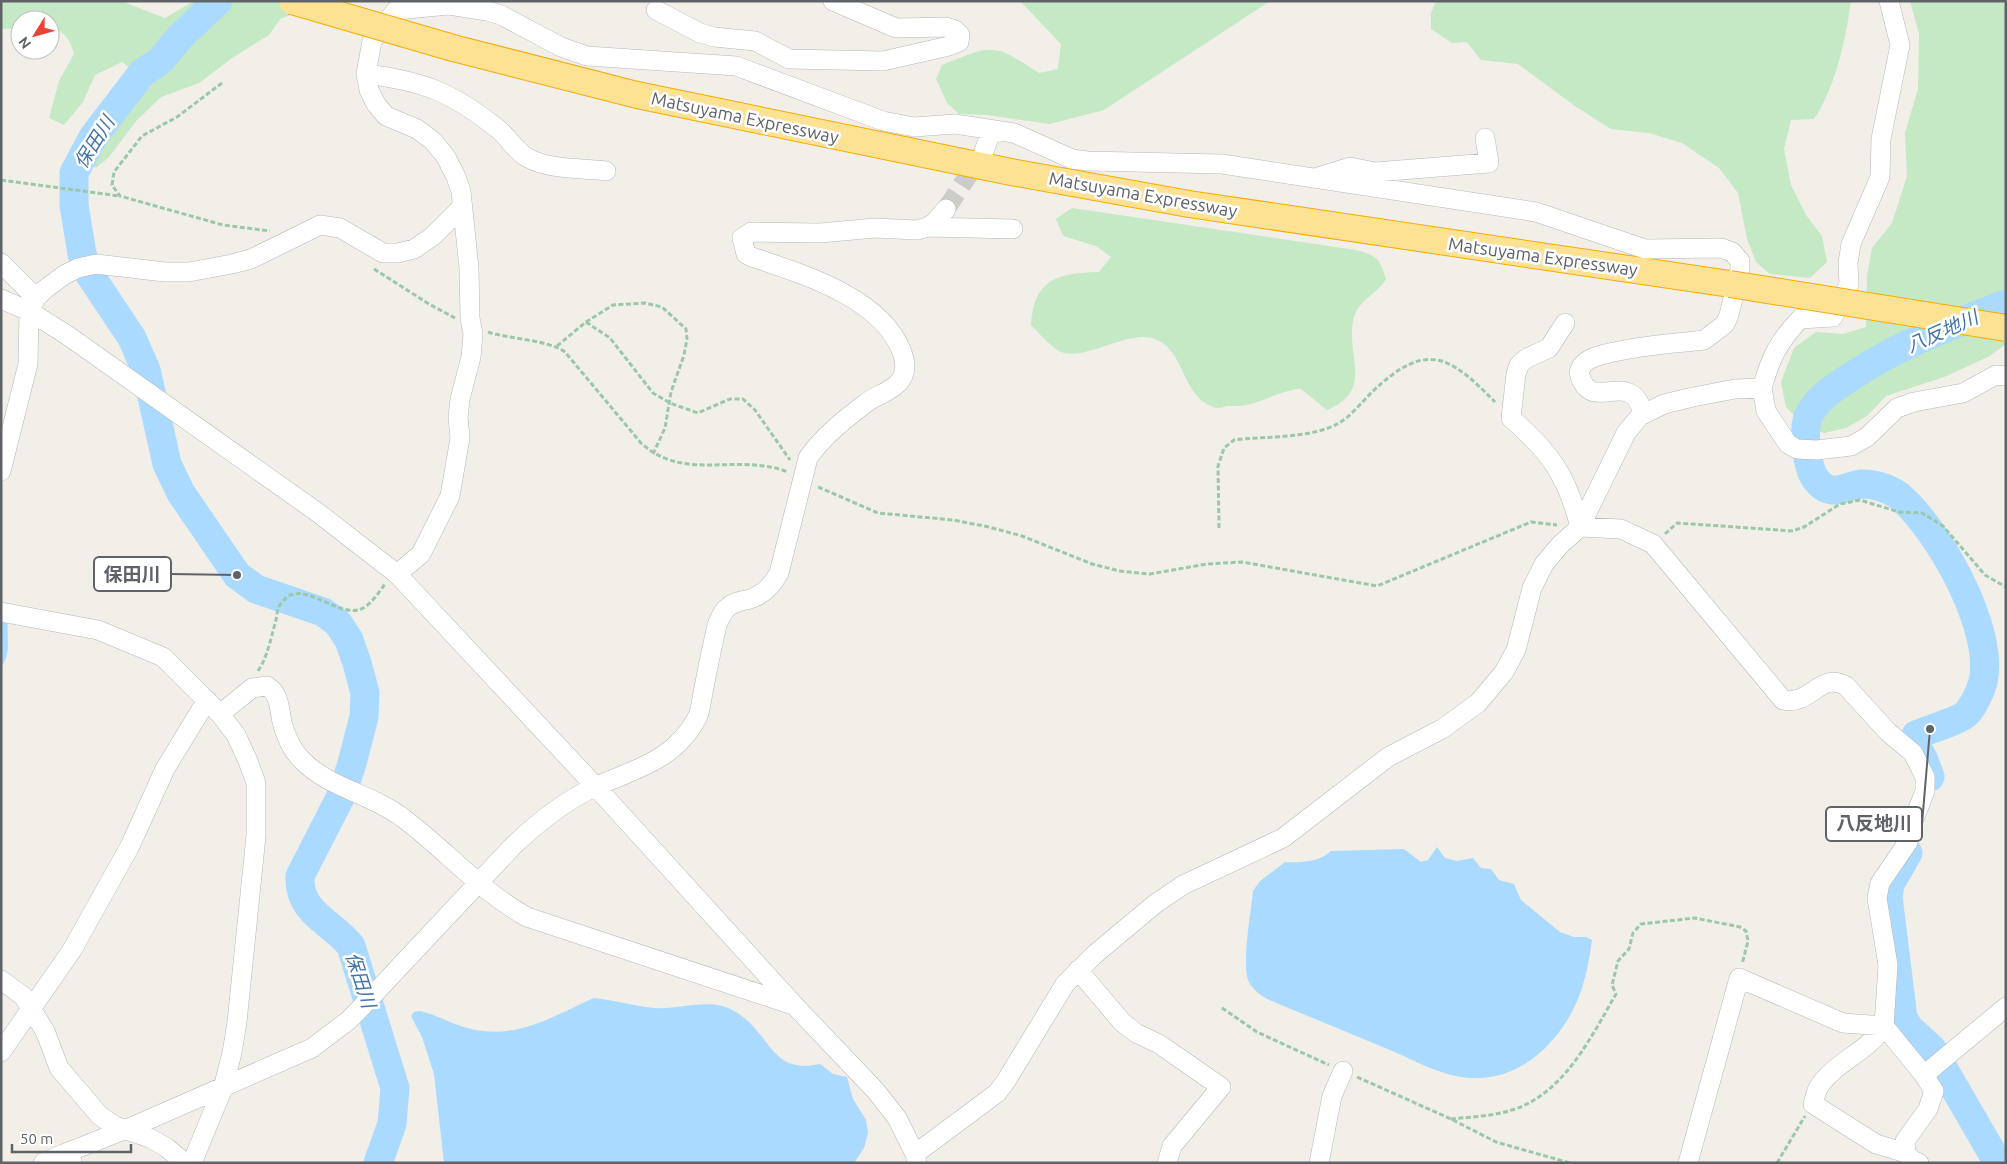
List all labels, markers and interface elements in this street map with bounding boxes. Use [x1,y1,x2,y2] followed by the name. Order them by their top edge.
[10,10,60,60] north arrow
[15,34,34,52] text: N
[650,87,841,147] street label: Matsuyama Expressway
[70,110,119,172] water label: 保田川
[1047,168,1239,220] street label: Matsuyama Expressway
[1447,233,1639,279] street label: Matsuyama Expressway
[1903,305,1983,357] water label: 八反地川
[94,557,171,591] callout: 保田川
[103,563,161,585] text: 保田川
[1826,807,1922,841] callout: 八反地川
[1836,812,1912,834] text: 八反地川
[342,949,381,1012] water label: 保田川
[12,1122,131,1154] scale bar
[20,1130,53,1147] text: 50 m

